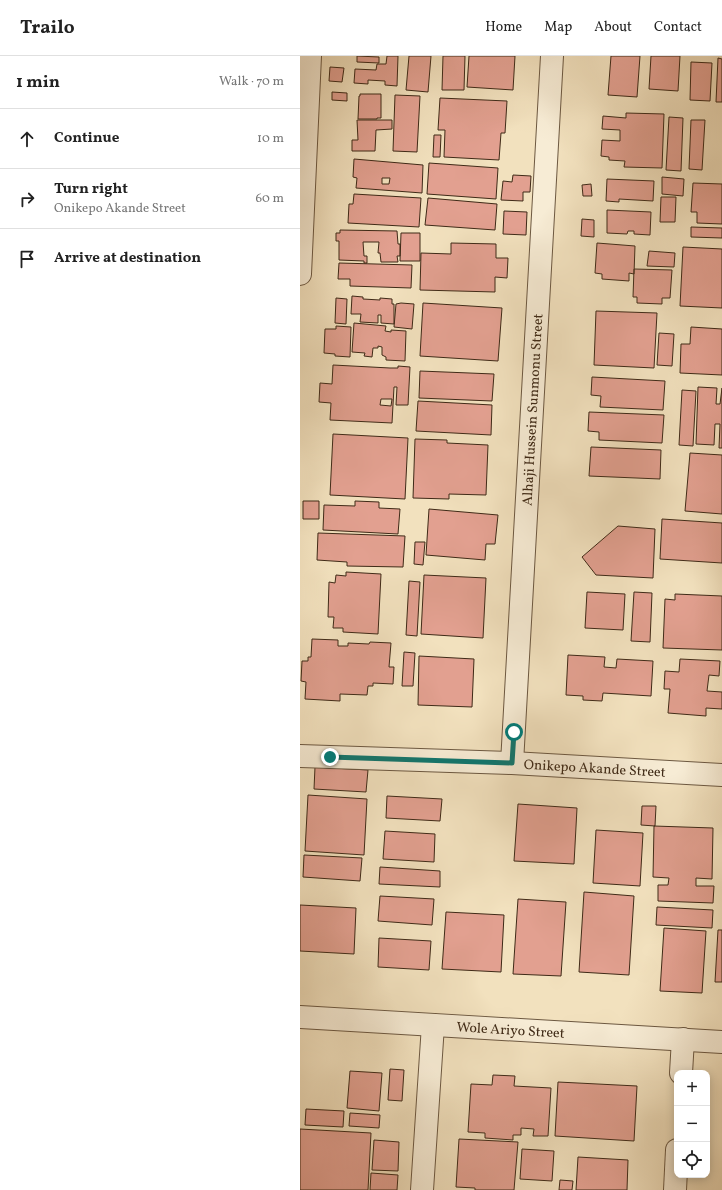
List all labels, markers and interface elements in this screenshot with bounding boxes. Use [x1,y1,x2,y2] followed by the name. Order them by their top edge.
[20,15,75,41] text: Trailo
[485,18,522,37] text: Home
[544,18,572,37] text: Map
[594,18,632,37] text: About
[654,18,702,37] text: Contact
[16,71,60,94] text: 1 min
[219,73,284,91] text: Walk · 70 m
[16,128,38,150] icon: ahead
[54,128,119,149] text: Continue
[257,130,284,148] text: 10 m
[54,179,128,200] text: Turn right
[16,188,38,210] icon: right
[256,190,284,208] text: 60 m
[54,200,186,218] text: Onikepo Akande Street
[16,248,38,270] icon: arrive
[54,248,201,269] text: Arrive at destination
[519,313,548,506] street label: Alhaji Hussein Sunmonu Street
[505,723,523,741] route start
[321,748,339,766] route end
[523,756,666,783] street label: Onikepo Akande Street
[456,1018,565,1044] street label: Wole Ariyo Street
[674,1070,710,1178] map controls
[674,1070,710,1106] button: +
[674,1106,710,1142] button: −
[674,1142,710,1178] button: locate

